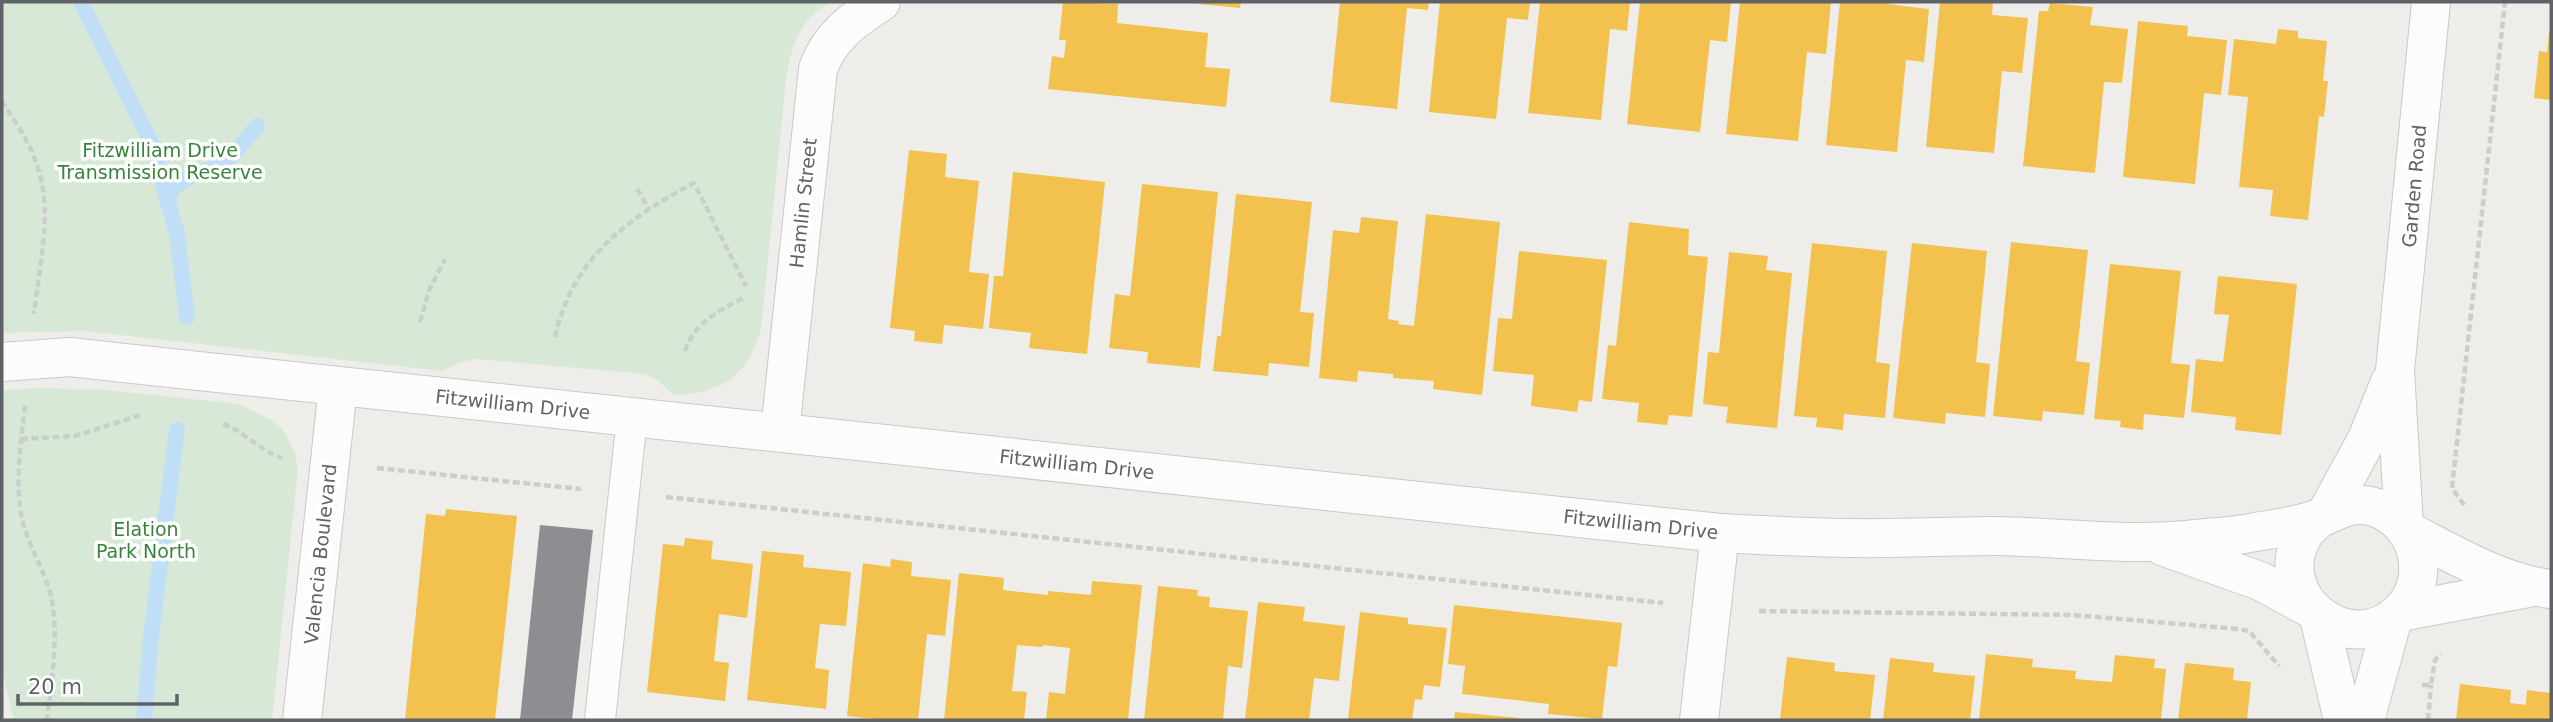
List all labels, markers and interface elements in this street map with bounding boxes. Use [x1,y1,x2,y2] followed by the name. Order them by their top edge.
[2398,124,2430,248] street label: Garden Road
[785,137,821,269] street label: Hamlin Street
[56,139,263,183] park label: Fitzwilliam Drive Transmission Reserve
[434,385,592,423] street label: Fitzwilliam Drive
[998,445,1156,483] street label: Fitzwilliam Drive
[300,463,340,645] street label: Valencia Boulevard
[1562,505,1720,543] street label: Fitzwilliam Drive
[96,518,196,562] park label: Elation Park North
[18,662,177,706] scale bar
[28,675,82,699] text: 20 m

